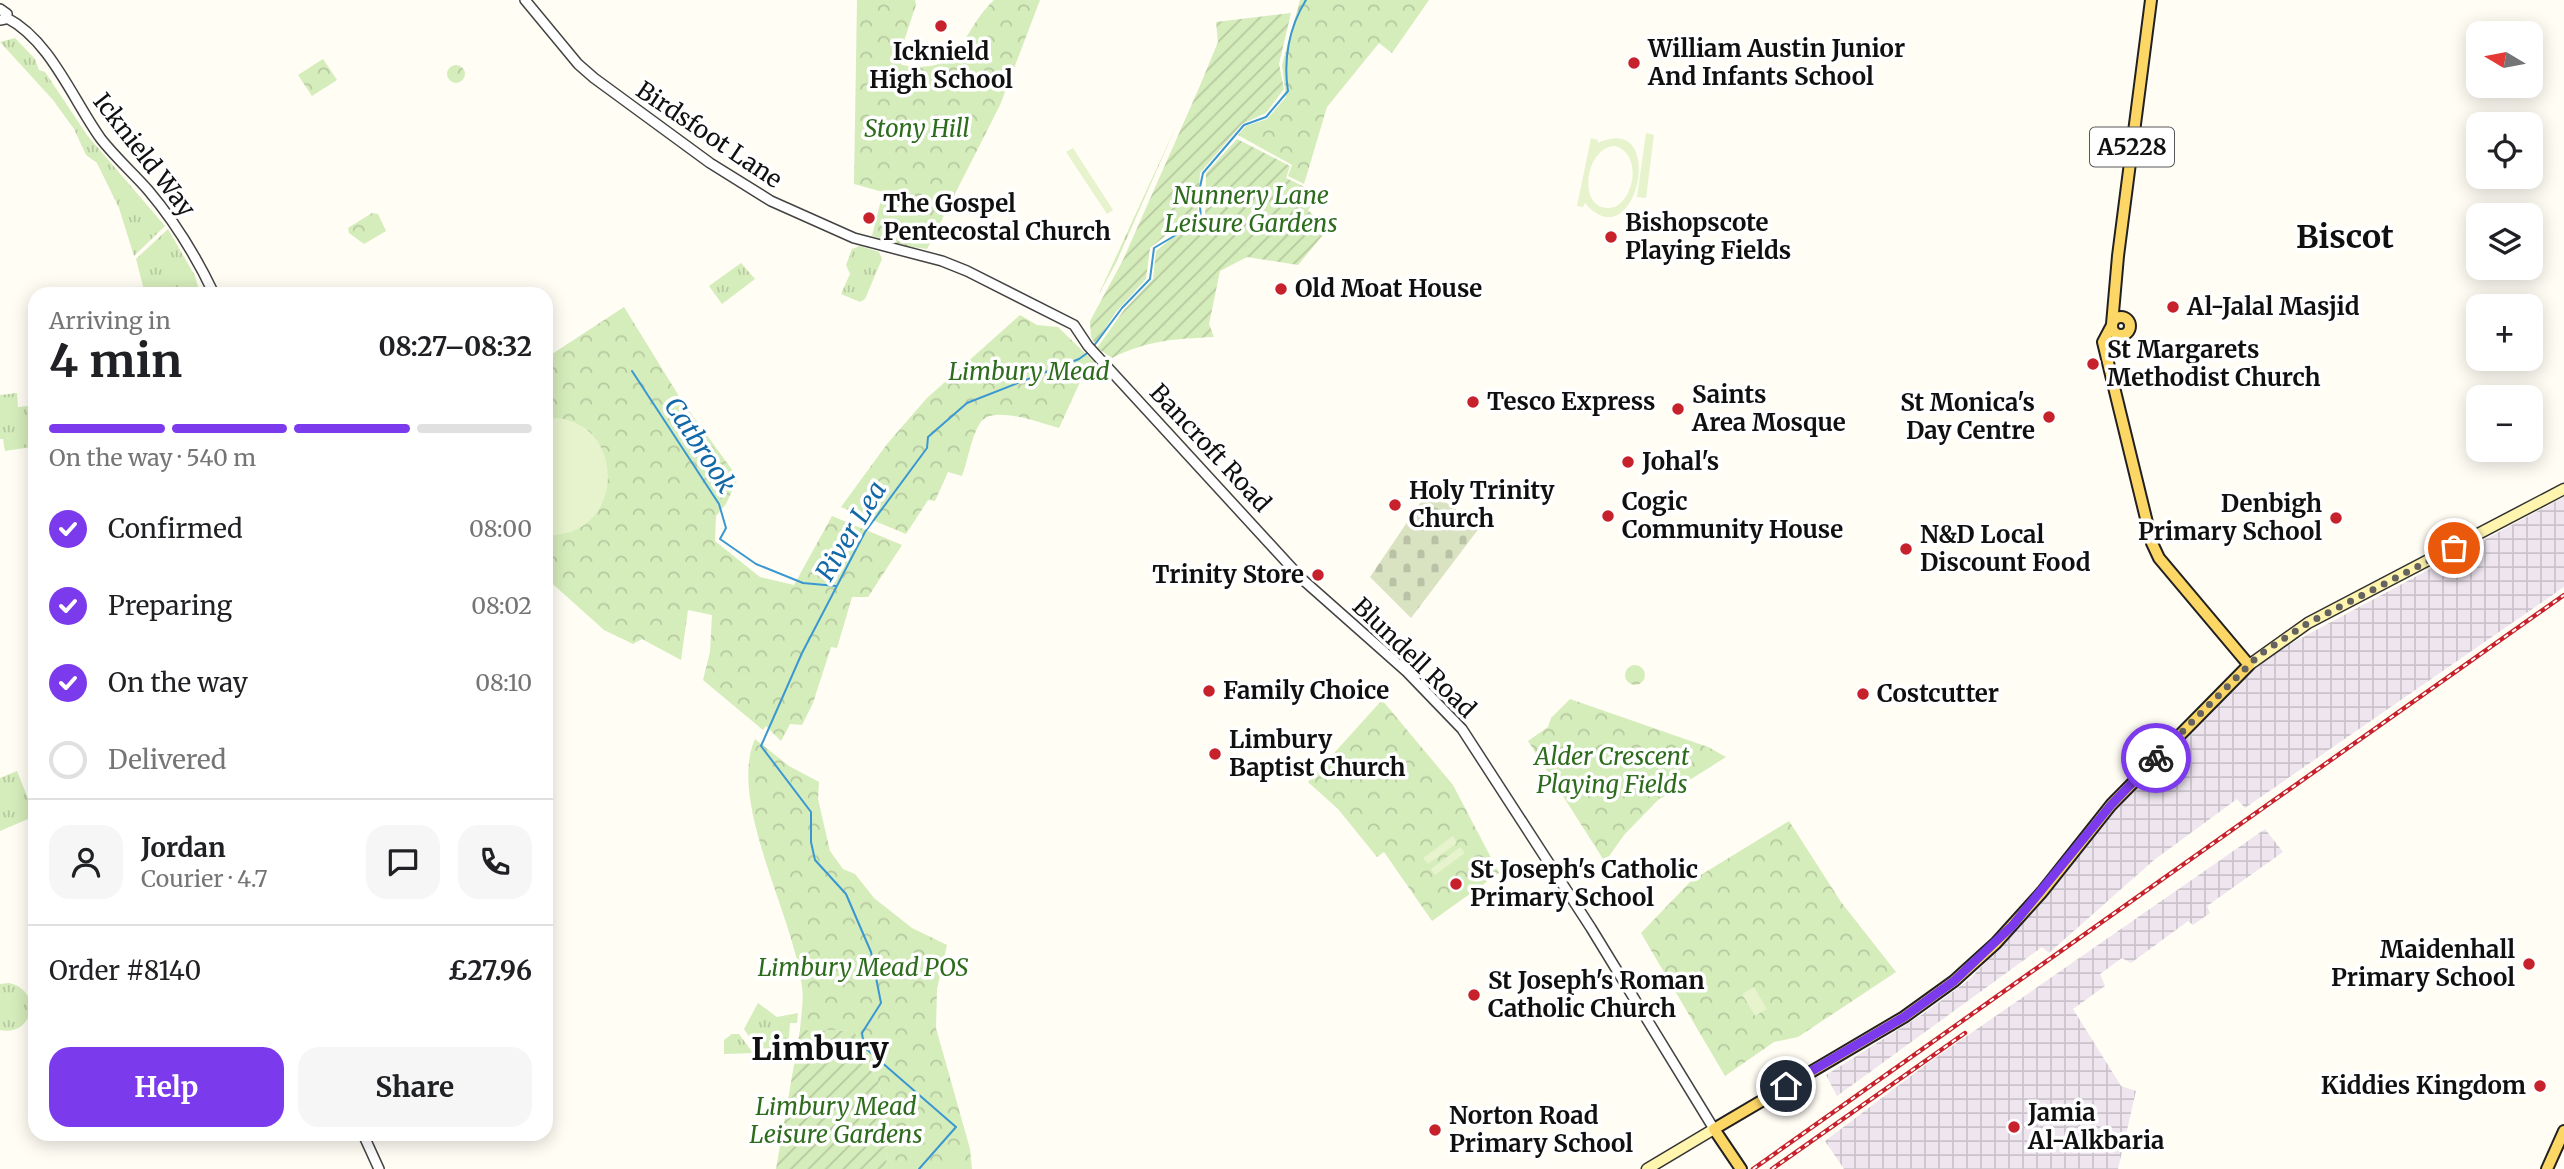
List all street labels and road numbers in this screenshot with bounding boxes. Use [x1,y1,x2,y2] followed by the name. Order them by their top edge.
[630,74,788,195] street label: Birdsfoot Lane
[86,87,202,223] street label: Icknield Way
[2090,128,2174,166] road number: A5228
[1143,377,1278,518] street label: Bancroft Road
[1346,591,1483,724] street label: Blundell Road

